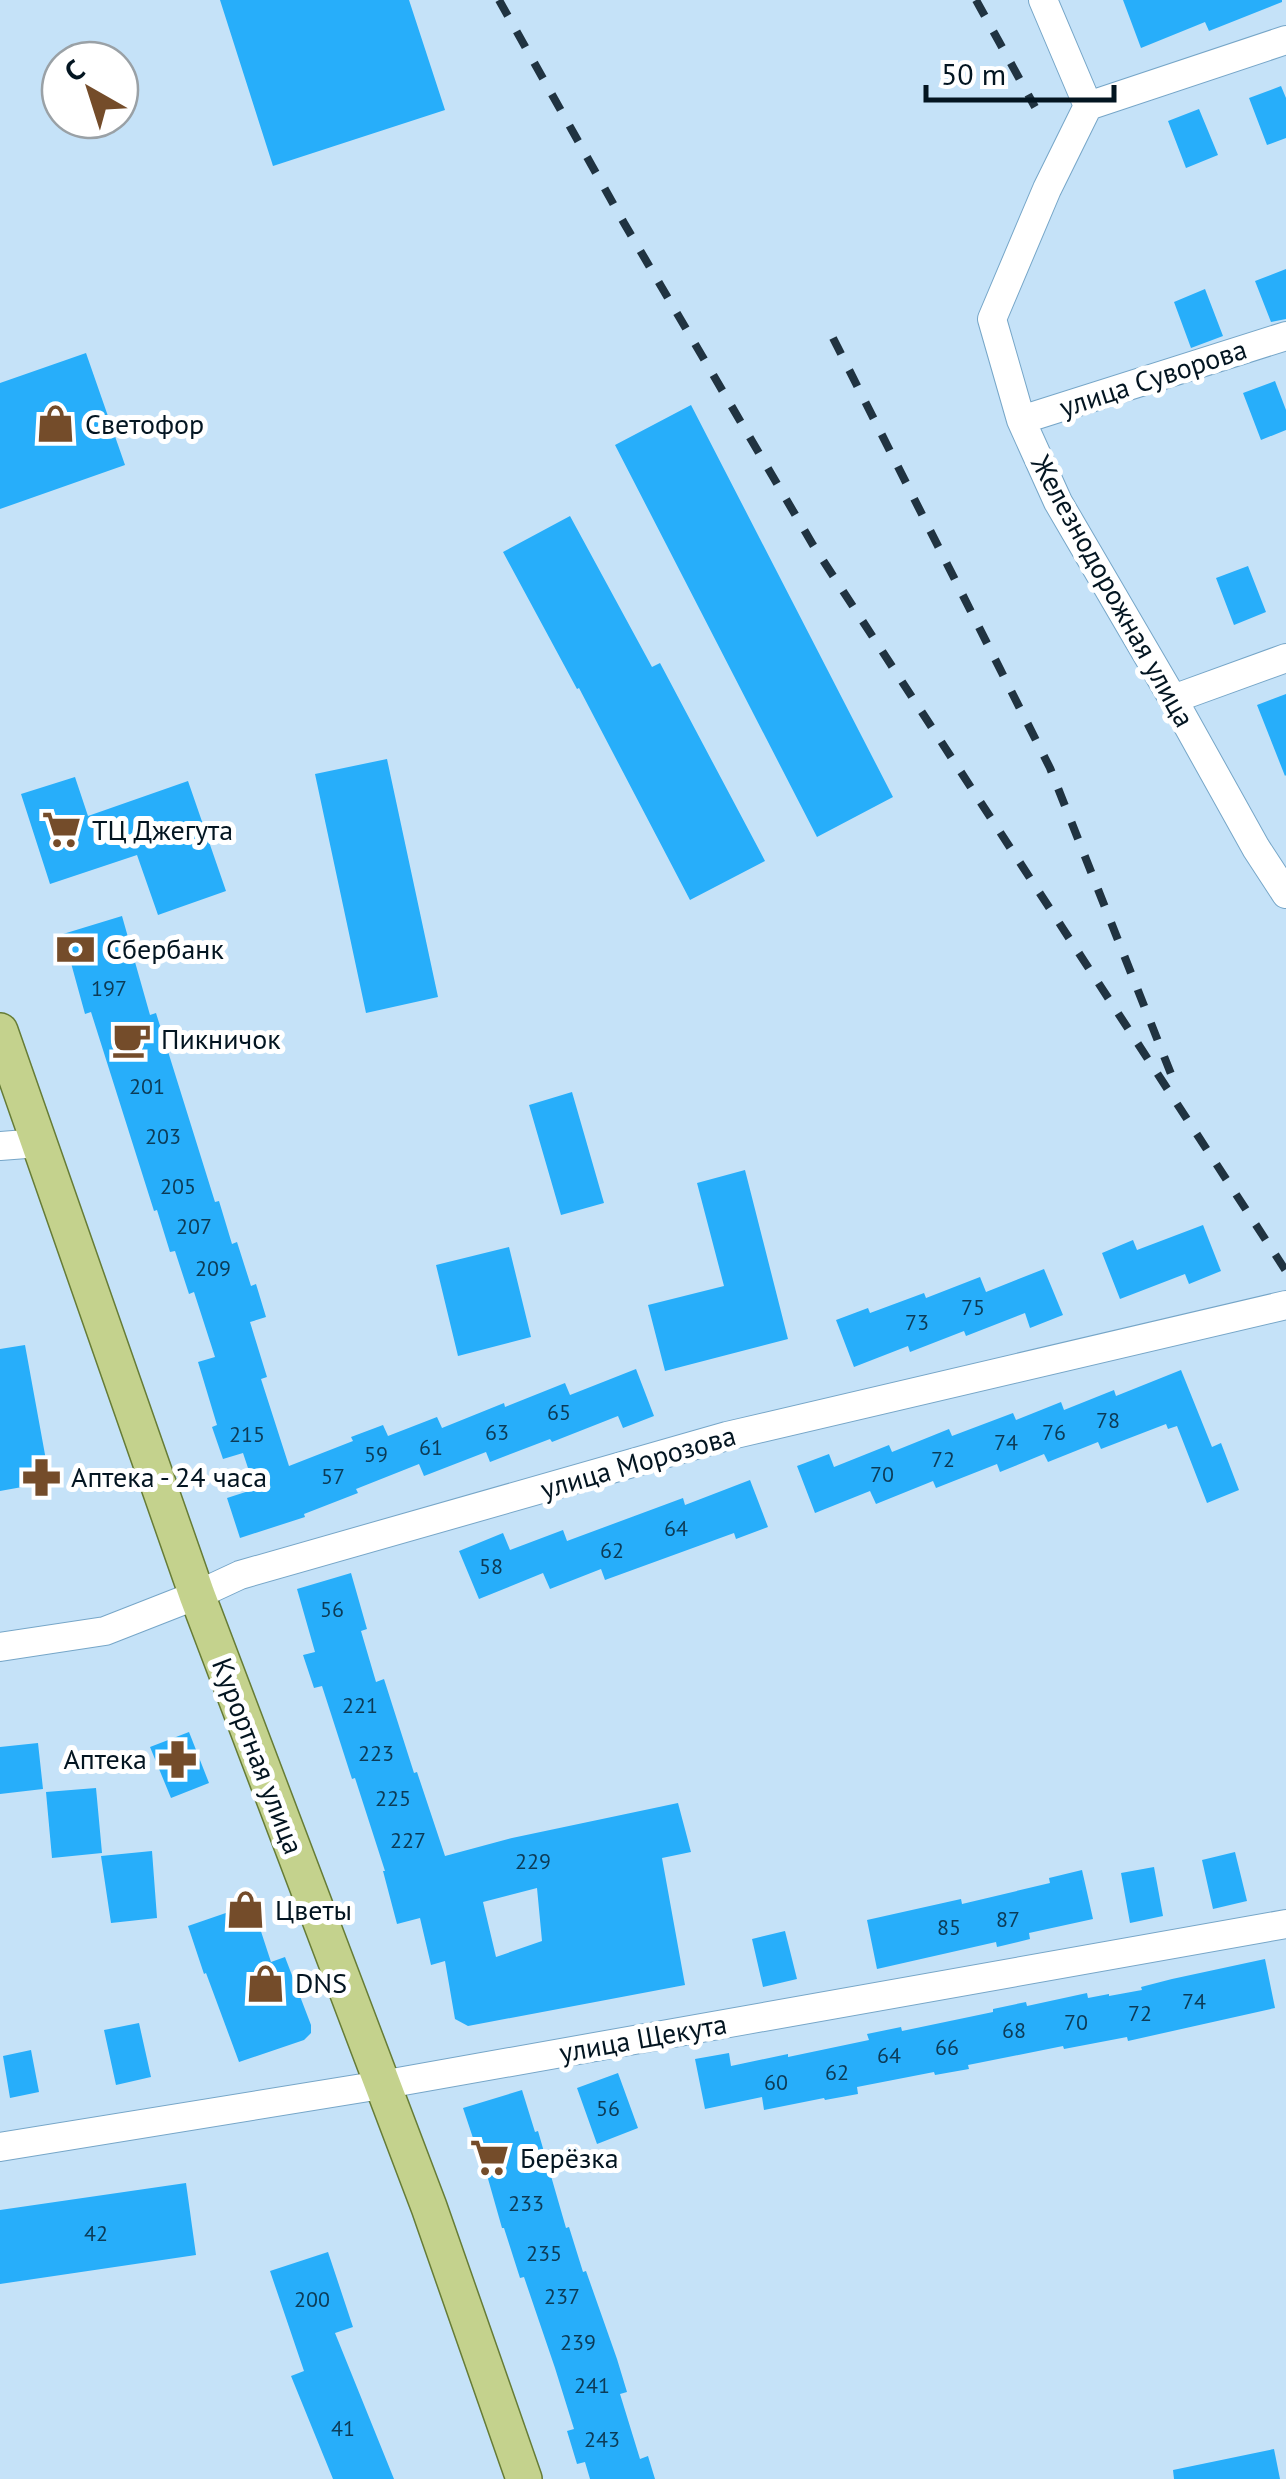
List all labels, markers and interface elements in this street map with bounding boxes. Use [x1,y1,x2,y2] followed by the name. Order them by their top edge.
[40,40,140,140] north arrow
[926,40,1114,102] scale bar
[56,51,92,89] text: С
[941,54,1006,93] text: 50 m
[1055,330,1251,425] street label: улица Суворова
[34,403,76,445] shop icon: Светофор
[85,405,204,442] place label: Светофор
[1023,447,1204,733] street label: Железнодорожная улица
[41,809,83,851] supermarket icon: ТЦ Джегута
[92,811,233,848] place label: ТЦ Джегута
[55,928,97,970] bank icon: Сбербанк
[106,930,224,967] place label: Сбербанк
[91,974,127,1002] house number: 197
[110,1018,152,1060] cafe icon: Пикничок
[161,1020,281,1057] place label: Пикничок
[129,1072,165,1100] house number: 201
[145,1122,181,1150] house number: 203
[160,1172,196,1200] house number: 205
[176,1212,212,1240] house number: 207
[195,1254,231,1282] house number: 209
[961,1293,985,1321] house number: 75
[905,1308,929,1336] house number: 73
[547,1398,571,1426] house number: 65
[1096,1406,1120,1434] house number: 78
[536,1416,740,1507] street label: улица Морозова
[485,1418,509,1446] house number: 63
[1042,1418,1066,1446] house number: 76
[229,1420,265,1448] house number: 215
[994,1428,1018,1456] house number: 74
[419,1433,443,1461] house number: 61
[364,1440,388,1468] house number: 59
[931,1445,955,1473] house number: 72
[20,1456,62,1498] pharmacy icon: Аптека - 24 часа
[71,1458,267,1495] place label: Аптека - 24 часа
[870,1460,894,1488] house number: 70
[321,1462,345,1490] house number: 57
[664,1514,688,1542] house number: 64
[600,1536,624,1564] house number: 62
[479,1552,503,1580] house number: 58
[320,1595,344,1623] house number: 56
[204,1652,313,1859] street label: Курортная улица
[342,1691,378,1719] house number: 221
[156,1738,198,1780] pharmacy icon: Аптека
[358,1739,394,1767] house number: 223
[63,1740,147,1777] place label: Аптека
[375,1784,411,1812] house number: 225
[390,1826,426,1854] house number: 227
[515,1847,551,1875] house number: 229
[224,1889,266,1931] shop icon: Цветы
[275,1891,352,1928] place label: Цветы
[996,1905,1020,1933] house number: 87
[937,1913,961,1941] house number: 85
[244,1962,286,2004] shop icon: DNS
[295,1964,347,2001] place label: DNS
[1182,1987,1206,2015] house number: 74
[1128,1999,1152,2027] house number: 72
[556,2005,730,2070] street label: улица Щекута
[1064,2008,1088,2036] house number: 70
[1002,2016,1026,2044] house number: 68
[935,2033,959,2061] house number: 66
[877,2041,901,2069] house number: 64
[825,2058,849,2086] house number: 62
[764,2068,788,2096] house number: 60
[596,2094,620,2122] house number: 56
[469,2137,511,2179] supermarket icon: Берёзка
[520,2139,619,2176] place label: Берёзка
[508,2189,544,2217] house number: 233
[84,2219,108,2247] house number: 42
[526,2239,562,2267] house number: 235
[544,2282,580,2310] house number: 237
[294,2285,330,2313] house number: 200
[560,2328,596,2356] house number: 239
[574,2371,610,2399] house number: 241
[331,2414,355,2442] house number: 41
[584,2425,620,2453] house number: 243

